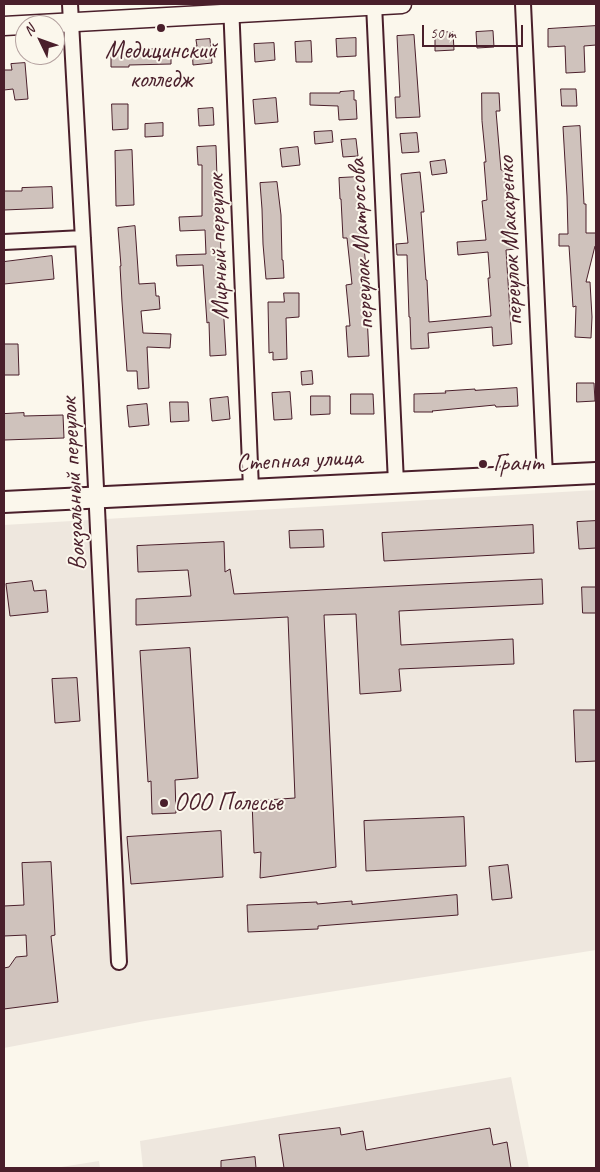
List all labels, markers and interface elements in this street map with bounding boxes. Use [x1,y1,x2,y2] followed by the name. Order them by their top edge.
[15,15,65,65] north arrow
[425,15,526,47] scale bar
[20,21,38,39] text: N
[155,22,167,34] marker: Медицинский колледж
[430,24,456,43] text: 50 m
[105,36,217,95] place label: Медицинский колледж
[492,156,530,326] street label: переулок Макаренко
[343,157,381,331] street label: переулок Матросова
[201,174,237,320] street label: Мирный переулок
[54,397,94,571] street label: Вокзальный переулок
[235,443,363,479] street label: Степная улица
[493,449,544,479] place label: Грант
[477,458,489,470] marker: Грант
[174,788,282,818] place label: ООО Полесье
[158,797,170,809] marker: ООО Полесье

